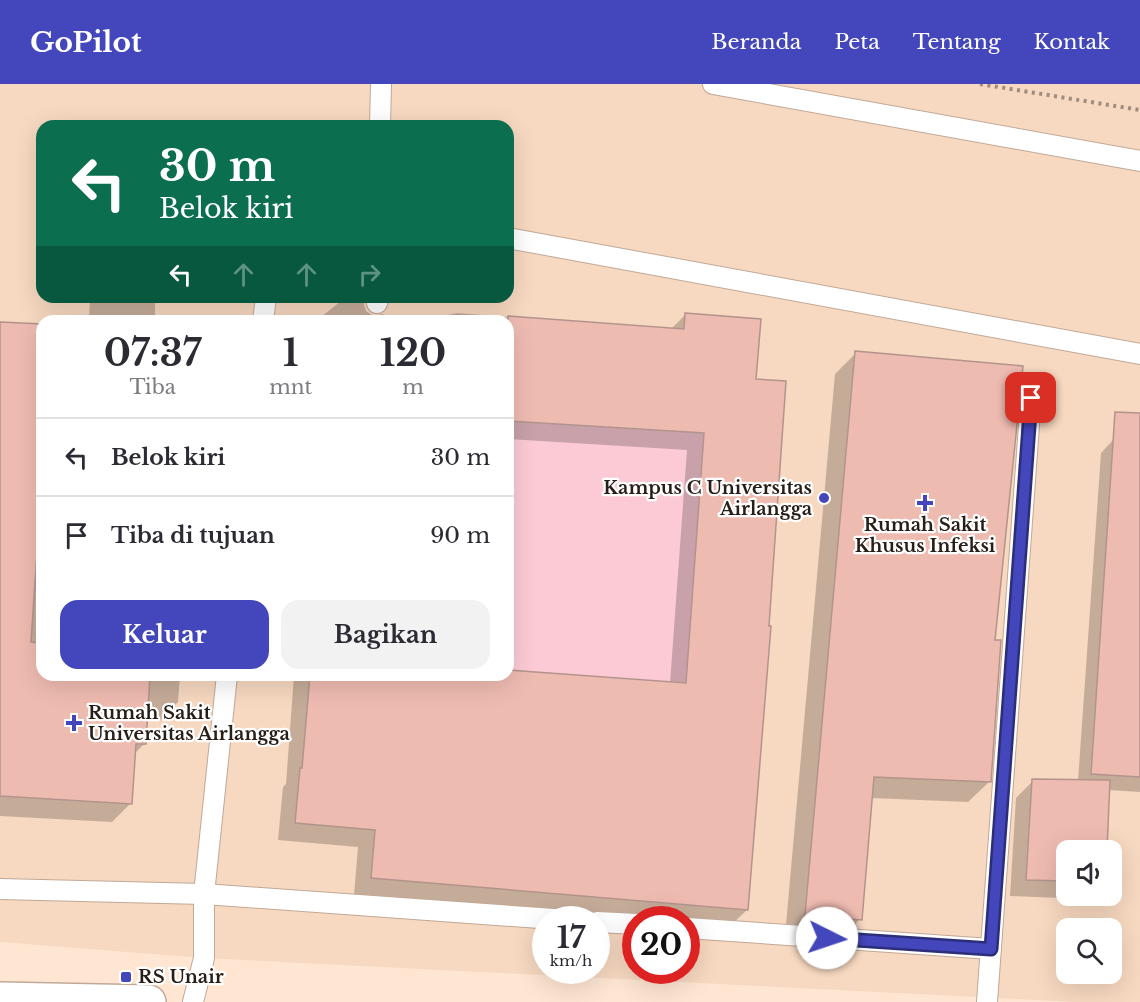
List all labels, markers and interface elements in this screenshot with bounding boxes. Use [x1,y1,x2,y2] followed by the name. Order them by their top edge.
[30,25,142,60] text: GoPilot
[711,29,801,55] text: Beranda
[834,29,880,55] text: Peta
[913,29,1001,55] text: Tentang
[1034,29,1110,55] text: Kontak
[159,140,275,192] text: 30 m
[60,144,138,222] icon: left
[159,192,294,225] text: Belok kiri
[164,258,197,291] icon: left
[227,258,260,291] icon: ahead
[290,258,323,291] icon: ahead
[353,258,386,291] icon: right
[104,331,201,376] text: 07:37
[283,331,298,376] text: 1
[380,331,446,376] text: 120
[1005,372,1056,423] pin
[129,375,176,399] text: Tiba
[269,375,312,399] text: mnt
[402,375,424,399] text: m
[1014,381,1047,414] icon: arrive
[60,441,93,474] icon: left
[111,444,225,471] text: Belok kiri
[431,444,490,471] text: 30 m
[603,477,813,520] place label: Kampus C Universitas Airlangga
[817,491,831,505] marker: Kampus C Universitas Airlangga
[916,494,934,512] marker: Rumah Sakit Khusus Infeksi
[855,514,996,557] place label: Rumah Sakit Khusus Infeksi
[60,519,93,552] icon: arrive
[111,522,275,549] text: Tiba di tujuan
[430,522,490,549] text: 90 m
[60,600,269,669] button: Keluar
[281,600,490,669] button: Bagikan
[88,702,290,745] place label: Rumah Sakit Universitas Airlangga
[65,714,83,732] marker: Rumah Sakit Universitas Airlangga
[1056,840,1122,984] map controls
[1056,840,1122,906] button: sound
[622,906,700,984] speed limit sign: 20
[795,906,859,970] position arrow
[1056,918,1122,984] button: search
[557,919,585,956] text: 17
[550,951,592,970] text: km/h
[138,966,224,988] place label: RS Unair
[119,970,133,984] marker: RS Unair

